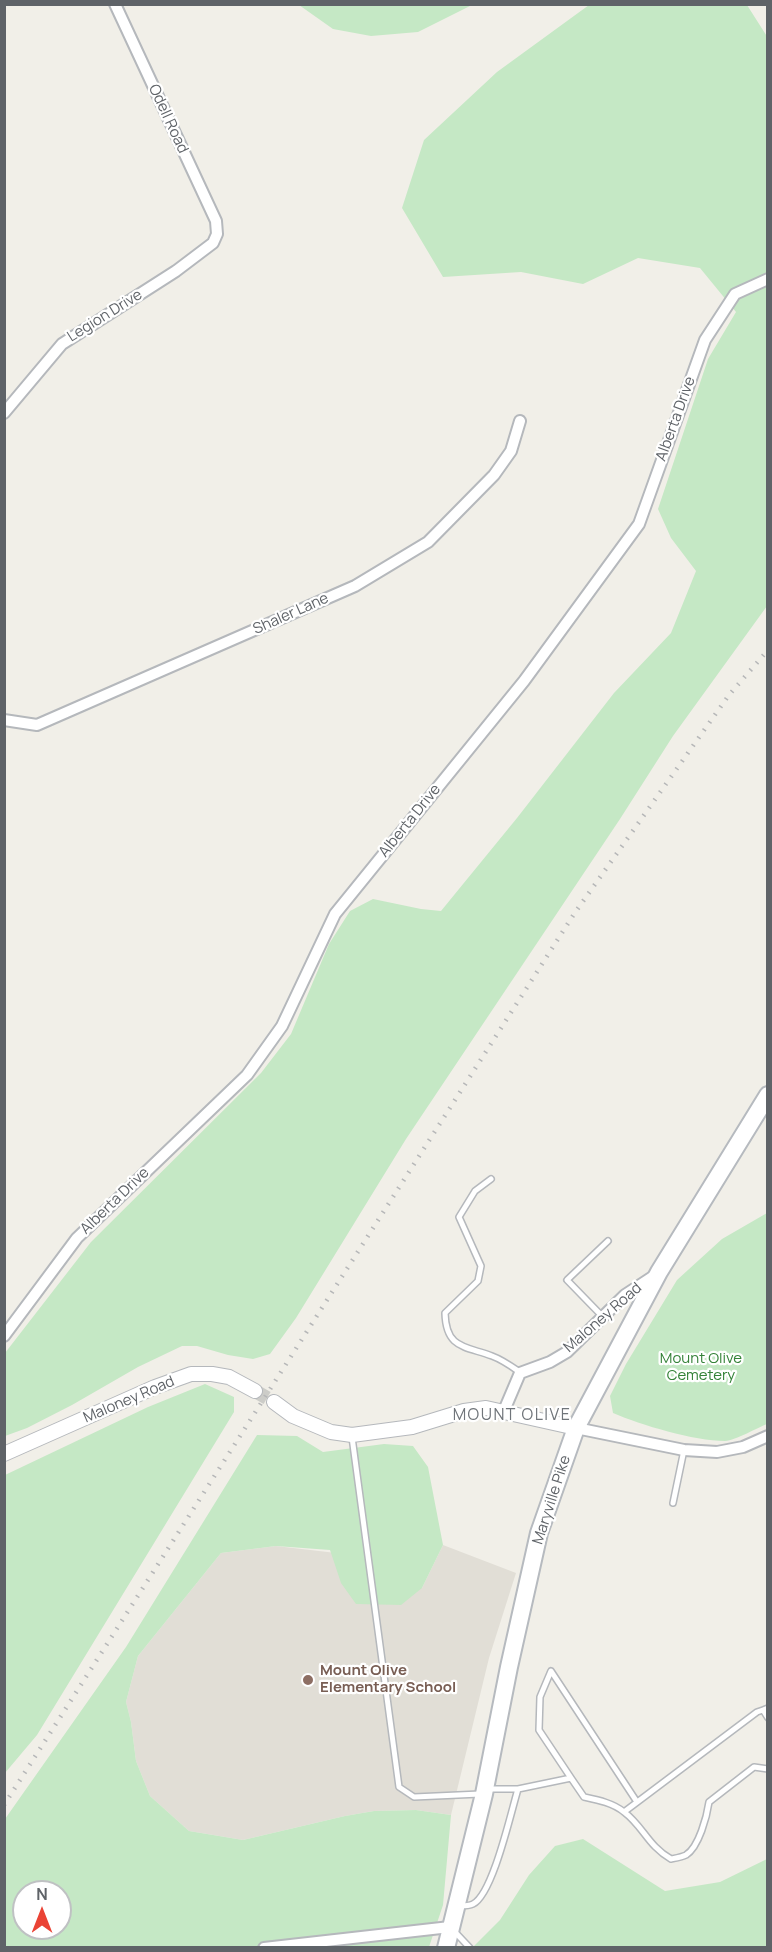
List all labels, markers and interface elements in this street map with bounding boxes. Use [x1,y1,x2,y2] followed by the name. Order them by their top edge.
[144,82,192,156] street label: Odell Road
[64,286,146,346] street label: Legion Drive
[652,374,700,464] street label: Alberta Drive
[250,589,332,639] street label: Shaler Lane
[375,781,445,861] street label: Alberta Drive
[77,1164,153,1238] street label: Alberta Drive
[560,1279,646,1357] street label: Maloney Road
[660,1350,742,1385] park label: Mount Olive Cemetery
[81,1373,177,1427] street label: Maloney Road
[453,1406,571,1426] district label: MOUNT OLIVE
[529,1453,575,1547] street label: Maryville Pike
[320,1662,456,1697] place label: Mount Olive Elementary School
[301,1673,315,1687] marker: Mount Olive Elementary School
[12,1880,72,1940] north arrow
[36,1883,48,1905] text: N

